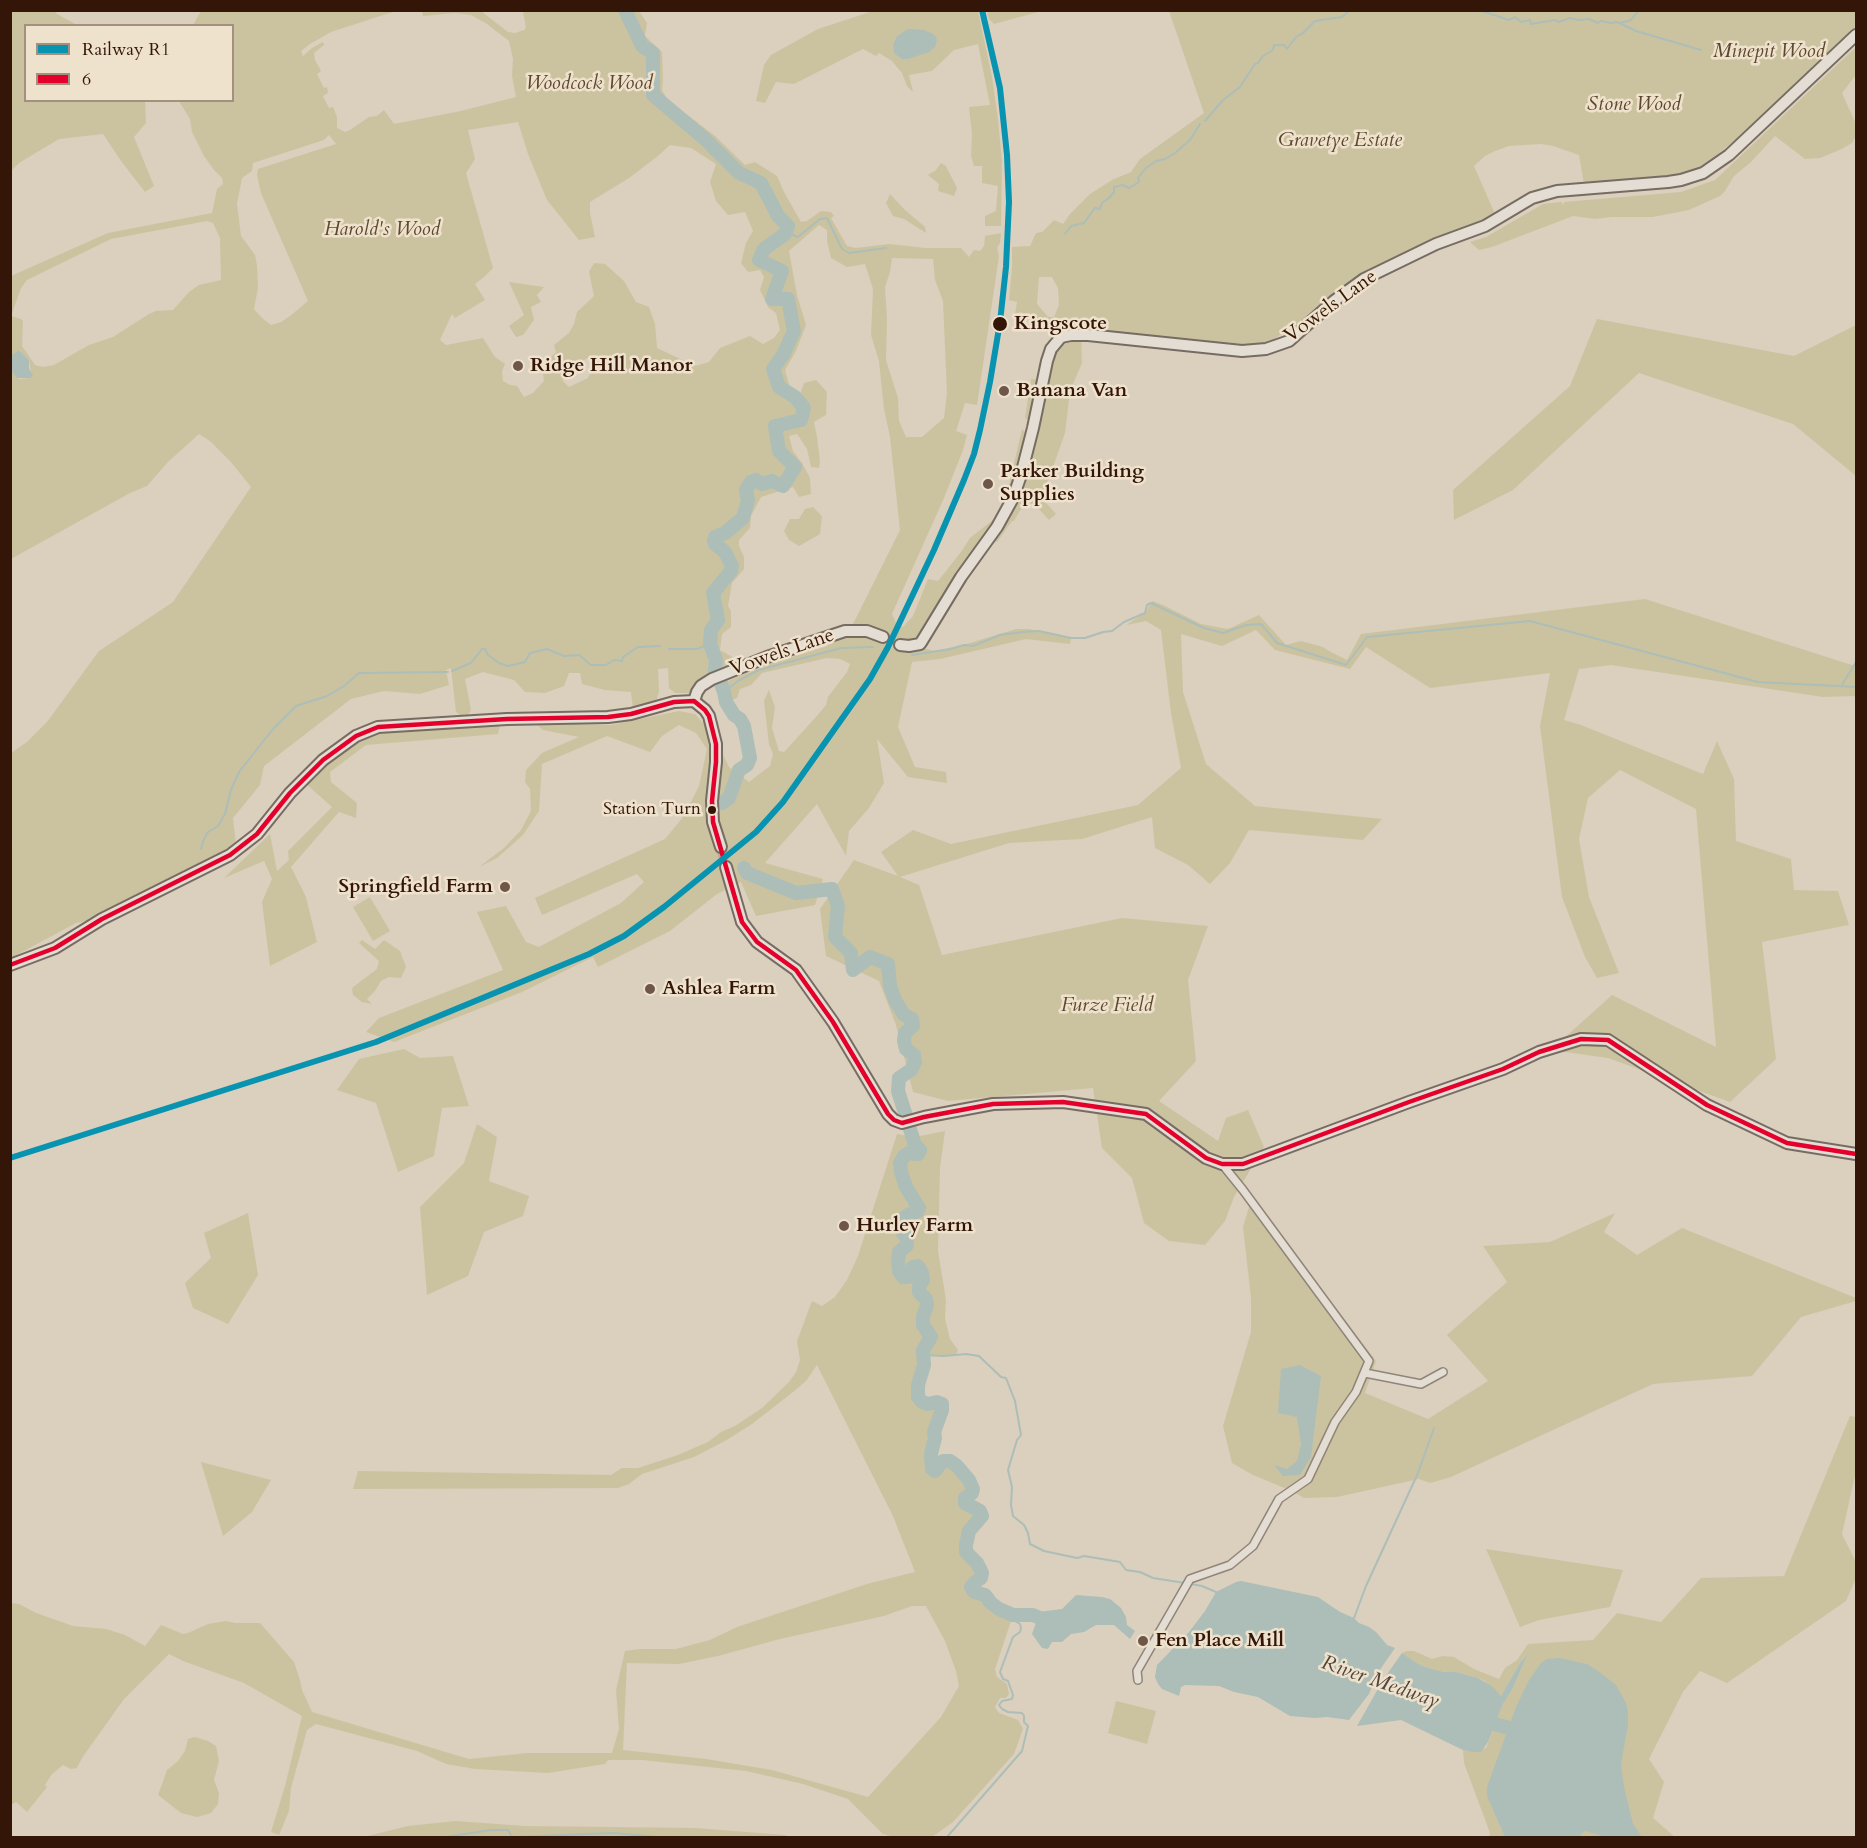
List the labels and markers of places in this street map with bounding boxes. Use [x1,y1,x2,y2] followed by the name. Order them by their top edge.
[1014,312,1107,336] place label: Kingscote
[991,315,1009,333] marker: Kingscote
[530,354,692,378] place label: Ridge Hill Manor
[511,359,525,373] marker: Ridge Hill Manor
[1016,379,1127,403] place label: Banana Van
[997,384,1011,398] marker: Banana Van
[1000,460,1144,507] place label: Parker Building Supplies
[981,477,995,491] marker: Parker Building Supplies
[603,799,701,821] place label: Station Turn
[706,804,718,816] marker: Station Turn
[339,875,493,899] place label: Springfield Farm
[498,880,512,894] marker: Springfield Farm
[662,977,775,1001] place label: Ashlea Farm
[643,982,657,996] marker: Ashlea Farm
[856,1214,973,1238] place label: Hurley Farm
[837,1219,851,1233] marker: Hurley Farm
[1155,1629,1284,1653] place label: Fen Place Mill
[1136,1634,1150,1648] marker: Fen Place Mill

